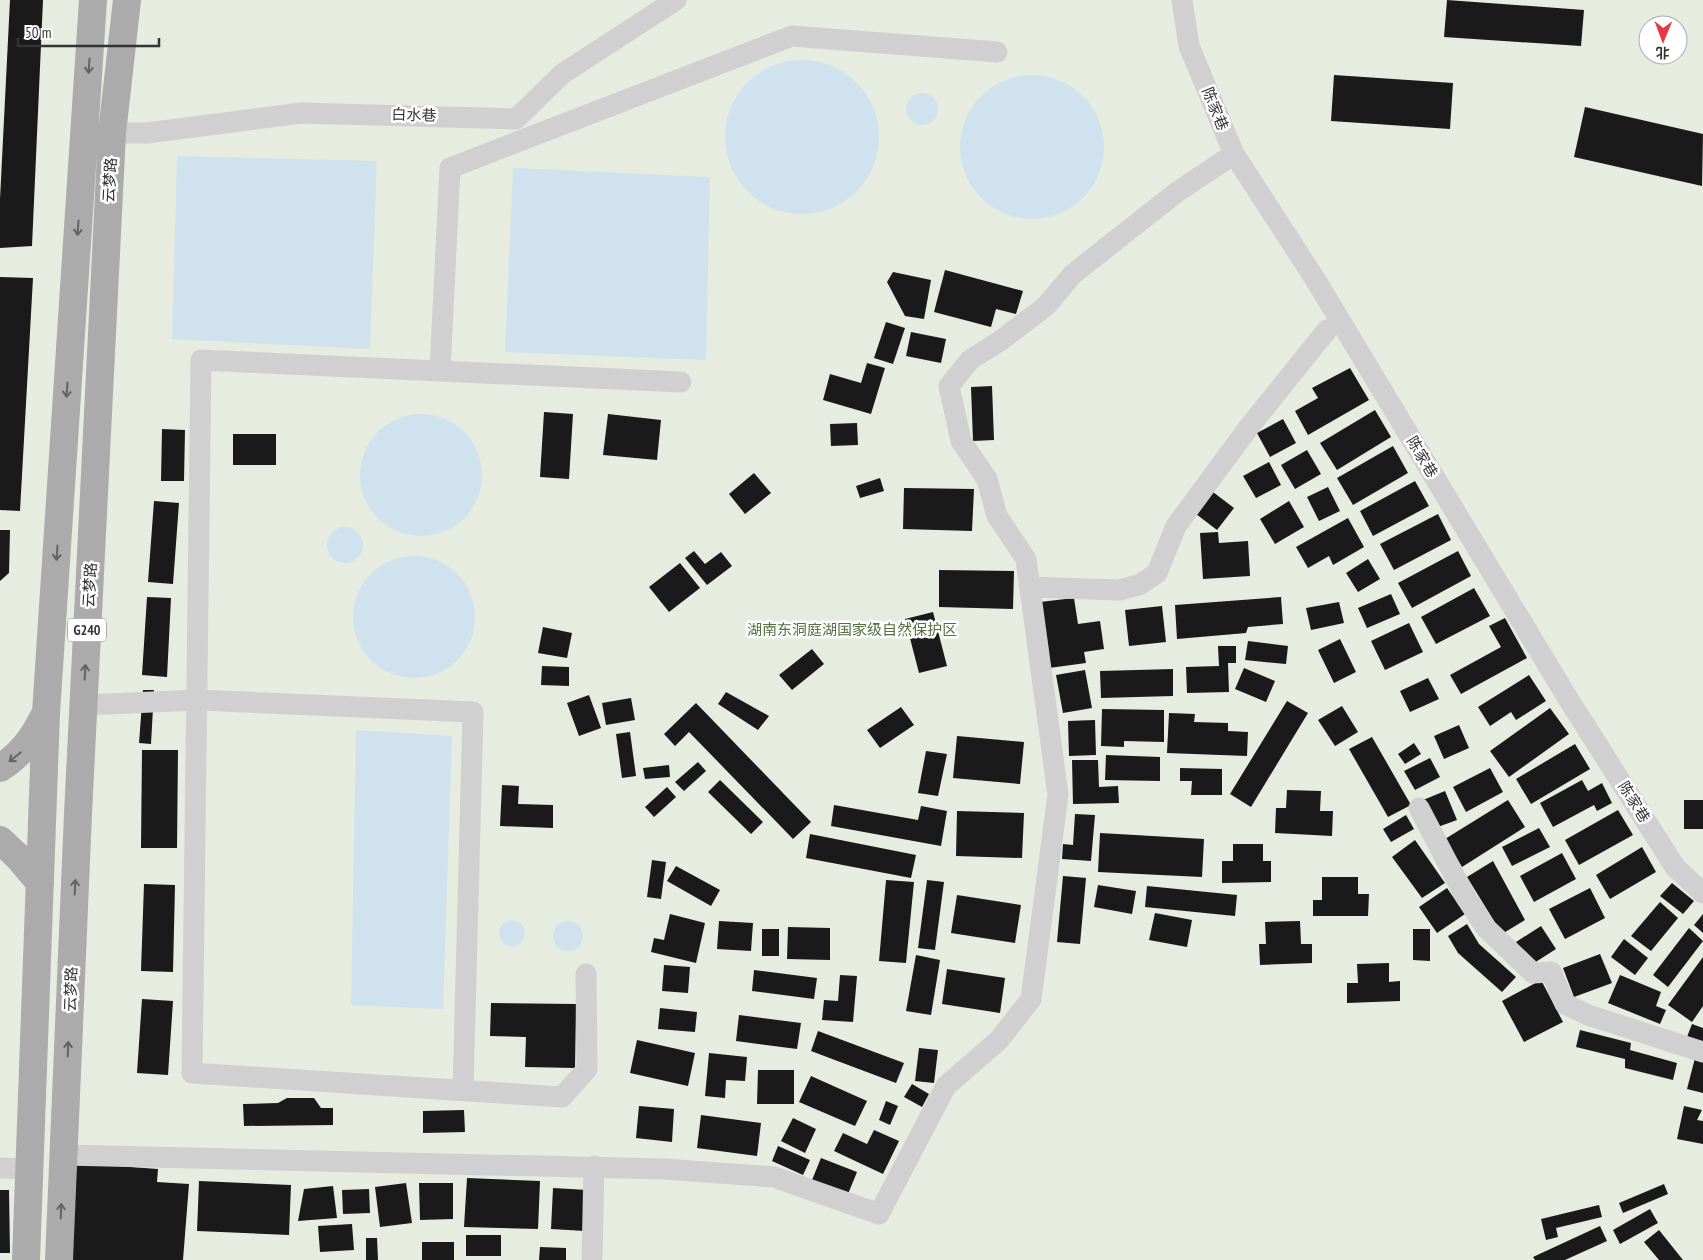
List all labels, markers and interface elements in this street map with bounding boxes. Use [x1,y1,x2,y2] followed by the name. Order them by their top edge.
[18,15,159,47] scale bar
[1638,15,1688,65] north arrow
[25,23,51,42] text: 50 m
[1656,44,1670,62] text: 北
[84,58,93,74] one-way arrow
[1198,84,1233,133] street label: 陈家巷
[391,104,437,125] street label: 白水巷
[99,157,120,203] street label: 云梦路
[73,220,82,236] one-way arrow
[63,382,72,398] one-way arrow
[1403,433,1442,481] street label: 陈家巷
[52,544,61,560] one-way arrow
[79,562,100,608] street label: 云梦路
[68,618,106,642] road number: G240
[747,620,957,639] park label: 湖南东洞庭湖国家级自然保护区
[81,664,90,680] one-way arrow
[9,751,22,762] one-way arrow
[1614,778,1654,826] street label: 陈家巷
[70,879,80,895] one-way arrow
[60,966,81,1012] street label: 云梦路
[64,1041,73,1057] one-way arrow
[56,1204,66,1220] one-way arrow

